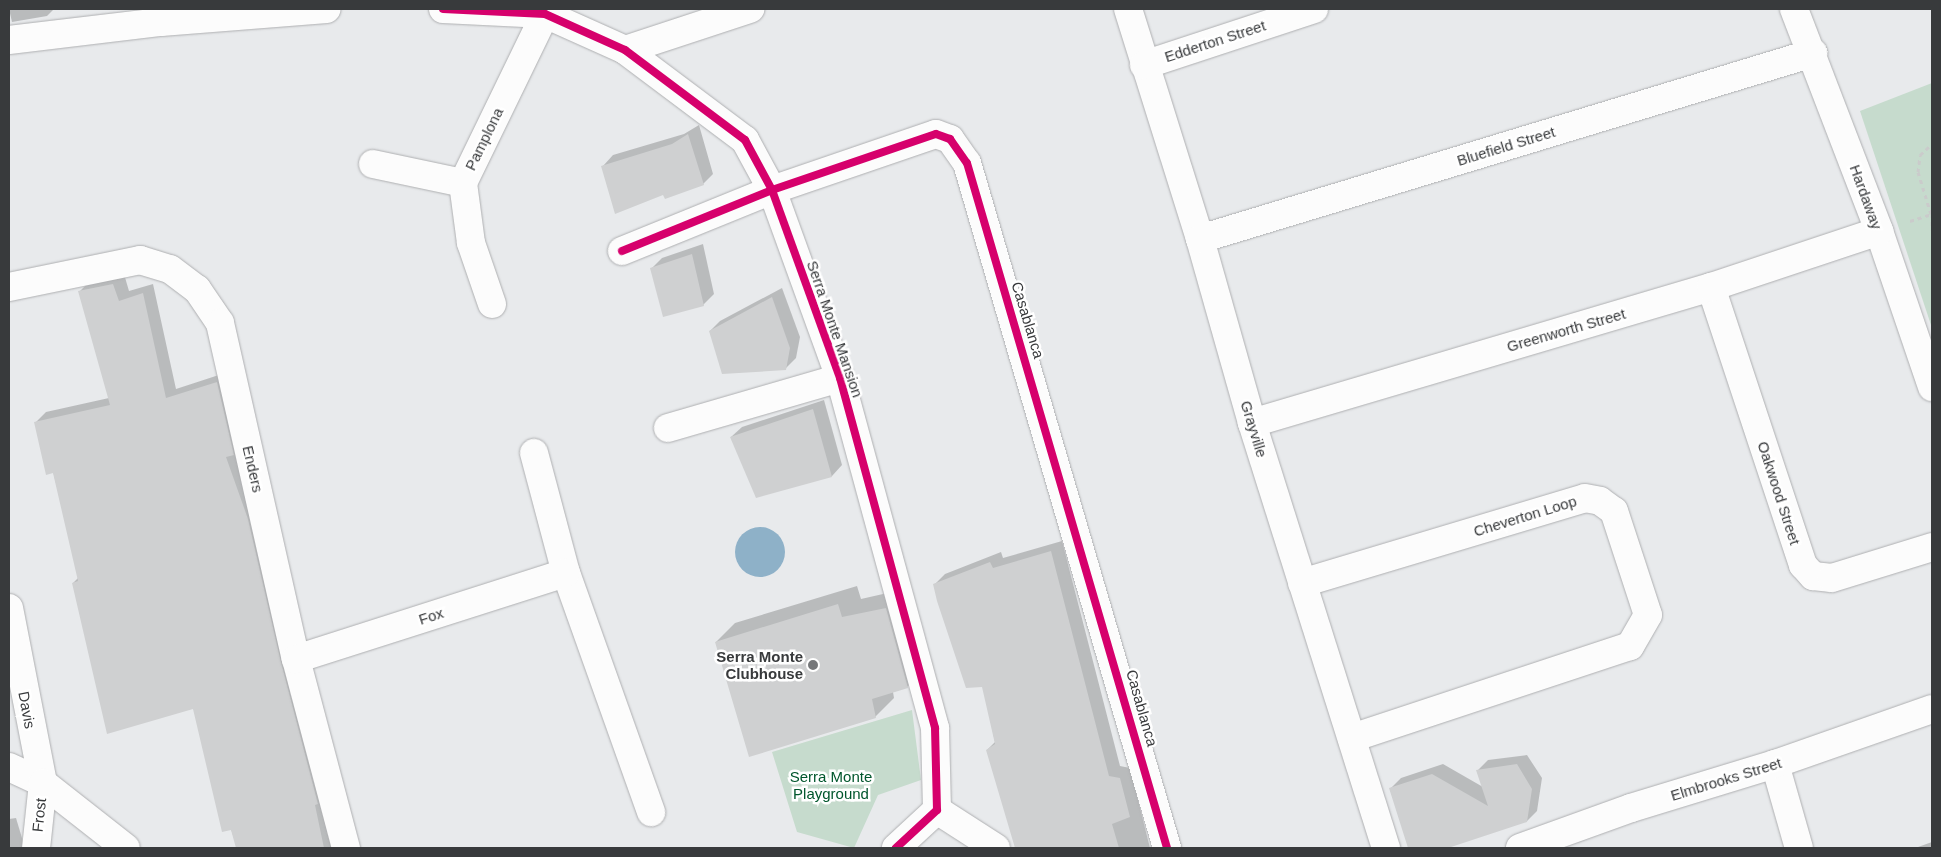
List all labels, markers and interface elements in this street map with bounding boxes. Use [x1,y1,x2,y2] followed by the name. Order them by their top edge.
[1162,16,1268,66] street label: Edderton Street
[461,105,507,173] street label: Pamplona
[1455,123,1557,169] street label: Bluefield Street
[1846,162,1886,232] street label: Hardaway
[803,258,867,400] street label: Serra Monte Mansion
[1008,279,1048,361] street label: Casablanca
[1505,304,1627,356] street label: Greenworth Street
[1237,398,1271,460] street label: Grayville
[1754,439,1804,547] street label: Oakwood Street
[239,444,267,494] street label: Enders
[1471,492,1579,540] street label: Cheverton Loop
[416,604,446,628] street label: Fox
[716,647,803,682] place label: Serra Monte Clubhouse
[807,659,819,671] marker: Serra Monte Clubhouse
[1122,667,1162,749] street label: Casablanca
[15,690,39,730] street label: Davis
[1668,754,1784,804] street label: Elmbrooks Street
[790,767,872,802] park label: Serra Monte Playground
[28,797,50,833] street label: Frost

